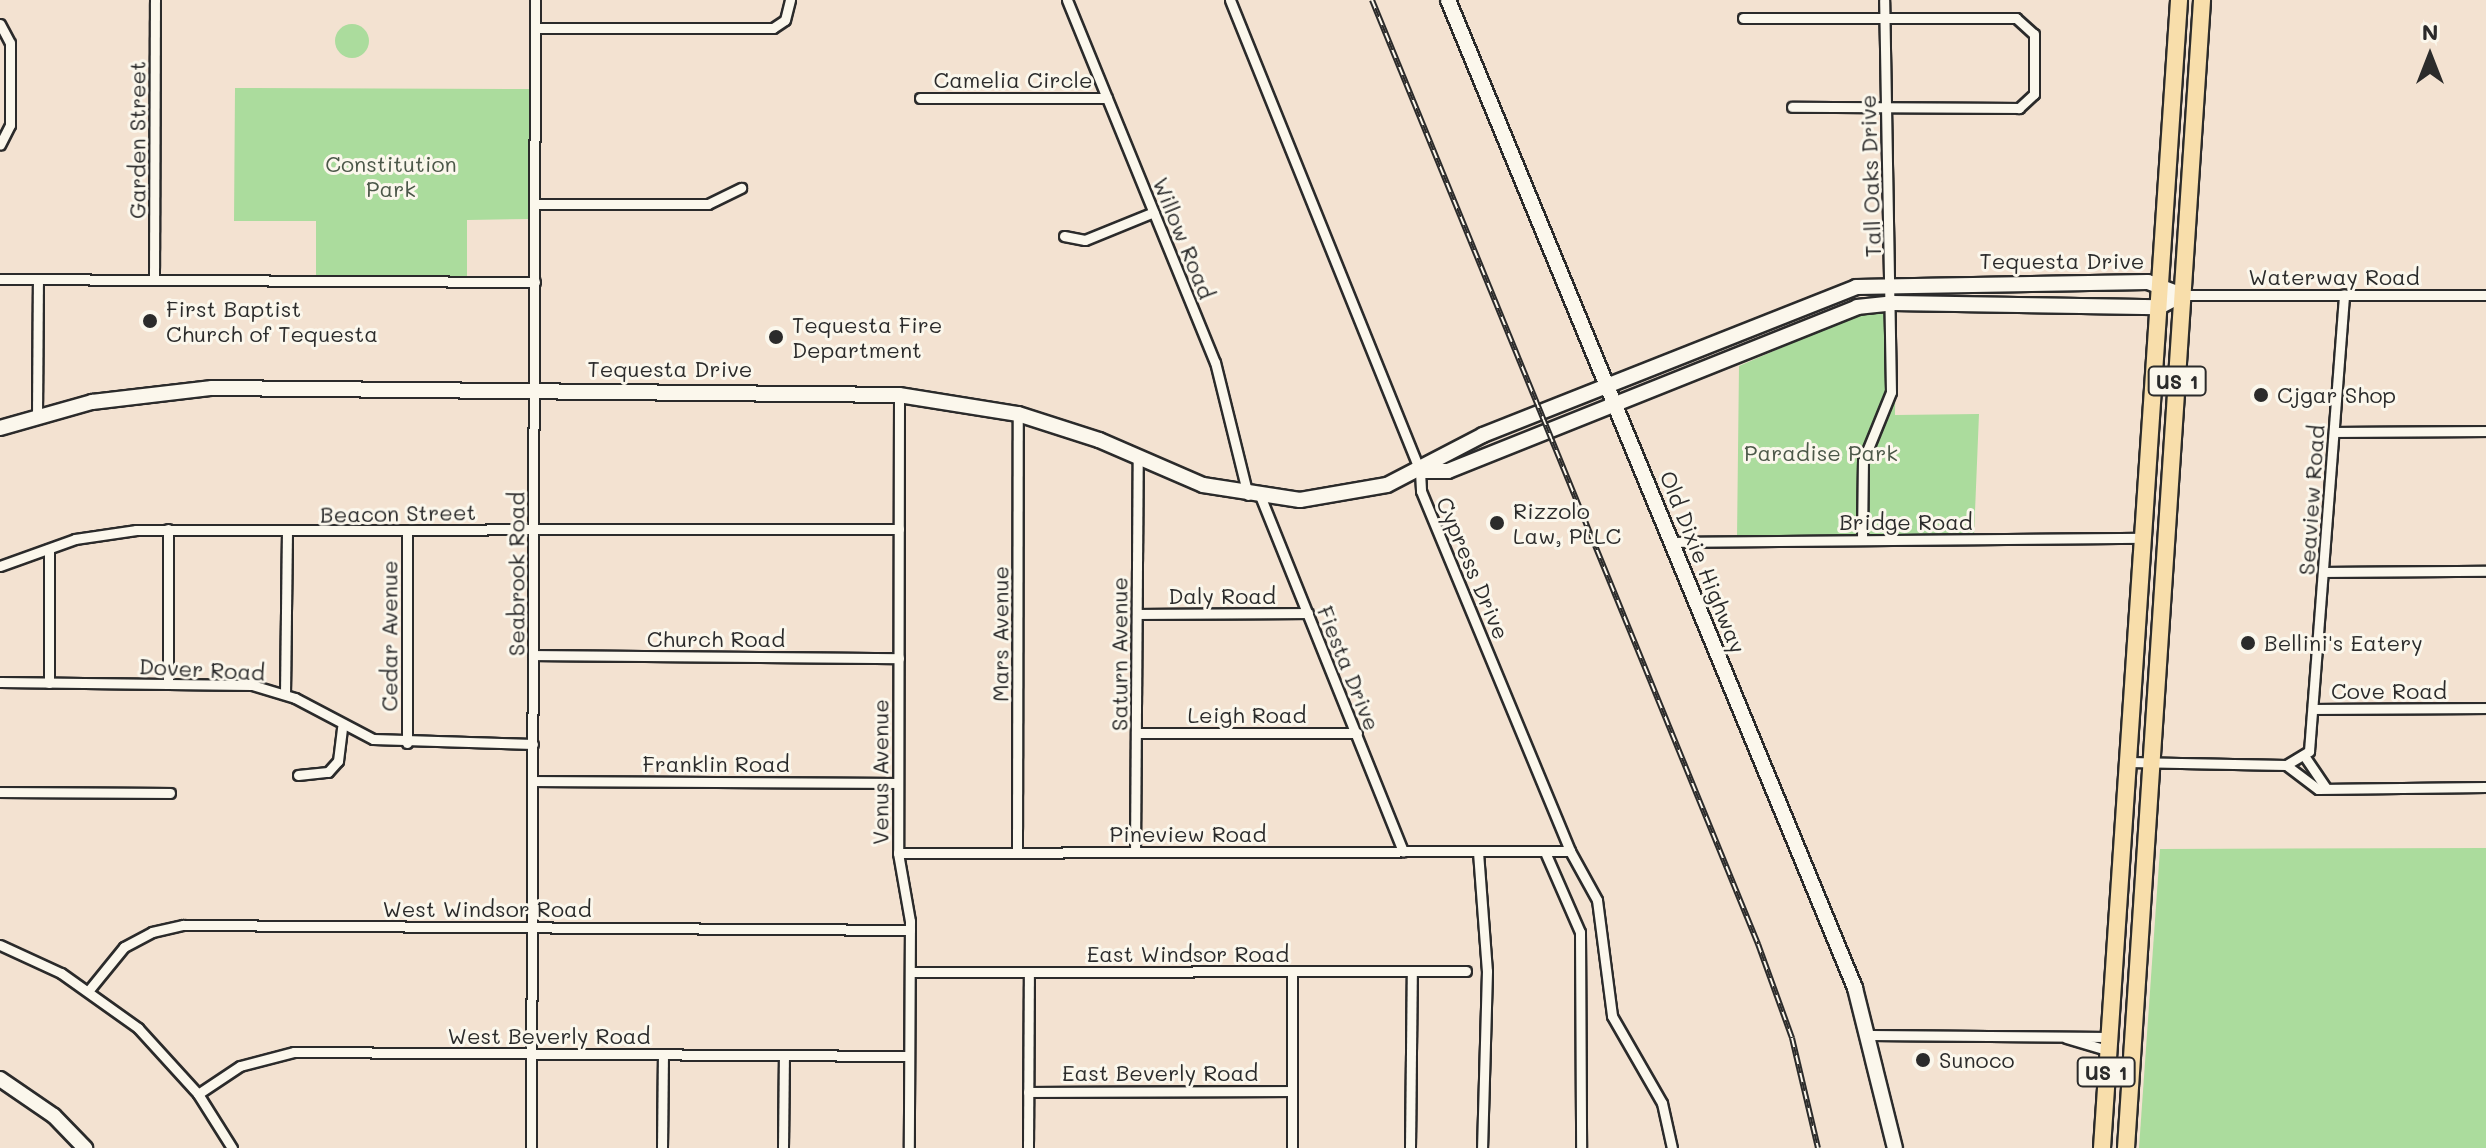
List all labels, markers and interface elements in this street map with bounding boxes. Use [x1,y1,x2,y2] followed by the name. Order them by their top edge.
[2390,16,2470,96] north arrow
[2422,17,2438,46] text: N
[124,61,150,219] street label: Garden Street
[933,67,1093,93] street label: Camelia Circle
[1854,94,1886,258] street label: Tall Oaks Drive
[325,150,457,202] park label: Constitution Park
[1148,173,1220,303] street label: Willow Road
[1980,248,2144,274] street label: Tequesta Drive
[2248,264,2420,290] street label: Waterway Road
[166,295,378,346] place label: First Baptist Church of Tequesta
[792,311,942,362] place label: Tequesta Fire Department
[141,312,159,330] marker: First Baptist Church of Tequesta
[767,328,785,346] marker: Tequesta Fire Department
[588,356,752,382] street label: Tequesta Drive
[2147,365,2207,397] road number: US 1
[2277,382,2396,408] place label: Cjgar Shop
[2252,386,2270,404] marker: Cjgar Shop
[2293,424,2329,576] street label: Seaview Road
[1744,440,1898,466] park label: Paradise Park
[1654,467,1752,657] street label: Old Dixie Highway
[503,492,529,656] street label: Seabrook Road
[1431,493,1515,643] street label: Cypress Drive
[1513,497,1621,548] place label: Rizzolo Law, PLLC
[320,498,476,528] street label: Beacon Street
[1839,509,1973,535] street label: Bridge Road
[1488,514,1506,532] marker: Rizzolo Law, PLLC
[376,560,402,712] street label: Cedar Avenue
[987,566,1013,702] street label: Mars Avenue
[1106,577,1132,731] street label: Saturn Avenue
[1168,583,1276,609] street label: Daly Road
[1312,602,1386,734] street label: Fiesta Drive
[647,626,785,652] street label: Church Road
[2264,630,2423,656] place label: Bellini's Eatery
[2239,634,2257,652] marker: Bellini's Eatery
[138,653,266,685] street label: Dover Road
[2331,678,2447,704] street label: Cove Road
[867,699,893,845] street label: Venus Avenue
[1188,702,1306,728] street label: Leigh Road
[642,751,790,777] street label: Franklin Road
[1110,821,1266,847] street label: Pineview Road
[382,896,592,922] street label: West Windsor Road
[1087,941,1289,967] street label: East Windsor Road
[448,1023,650,1049] street label: West Beverly Road
[1939,1047,2015,1073] place label: Sunoco
[1914,1051,1932,1069] marker: Sunoco
[2076,1056,2136,1088] road number: US 1
[1062,1060,1258,1086] street label: East Beverly Road

